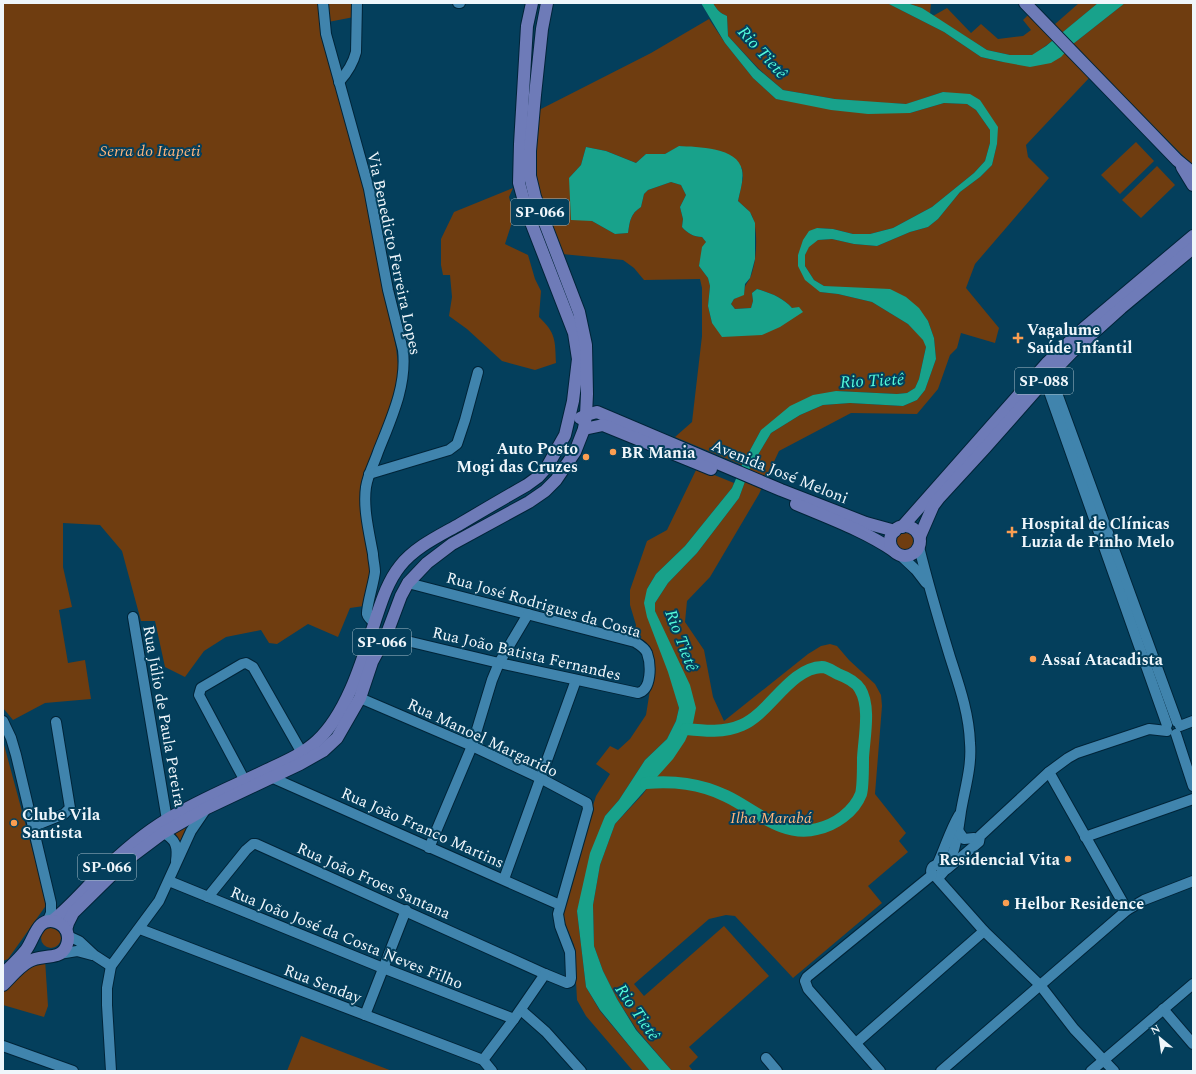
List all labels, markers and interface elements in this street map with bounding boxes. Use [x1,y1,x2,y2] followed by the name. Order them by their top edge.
[731,20,794,86] water label: Rio Tietê
[99,139,201,163] park label: Serra do Itapeti
[361,149,427,357] street label: Via Benedicto Ferreira Lopes
[511,199,569,225] road number: SP-066
[1027,318,1132,360] place label: Vagalume Saúde Infantil
[1012,332,1024,344] marker: Vagalume Saúde Infantil
[839,366,905,396] water label: Rio Tietê
[1015,368,1073,394] road number: SP-088
[708,434,852,510] street label: Avenida José Meloni
[456,437,578,479] place label: Auto Posto Mogi das Cruzes
[621,441,696,465] place label: BR Mania
[608,447,618,457] marker: BR Mania
[581,452,591,462] marker: Auto Posto Mogi das Cruzes
[1021,512,1175,554] place label: Hospital de Clínicas Luzia de Pinho Melo
[1006,526,1018,538] marker: Hospital de Clínicas Luzia de Pinho Melo
[443,566,644,644] street label: Rua José Rodrigues da Costa
[657,606,705,675] water label: Rio Tietê
[430,621,624,687] street label: Rua João Batista Fernandes
[136,624,192,809] street label: Rua Júlio de Paula Pereira
[353,629,411,655] road number: SP-066
[1041,648,1164,672] place label: Assaí Atacadista
[1028,654,1038,664] marker: Assaí Atacadista
[403,692,562,783] street label: Rua Manoel Margarido
[337,781,508,875] street label: Rua João Franco Martins
[22,803,101,845] place label: Clube Vila Santista
[730,806,813,830] park label: Ilha Marabá
[9,818,19,828] marker: Clube Vila Santista
[293,836,454,926] street label: Rua João Froes Santana
[939,848,1061,872] place label: Residencial Vita
[78,854,136,880] road number: SP-066
[1063,854,1073,864] marker: Residencial Vita
[227,880,467,996] street label: Rua João José da Costa Neves Filho
[1014,892,1144,916] place label: Helbor Residence
[1001,898,1011,908] marker: Helbor Residence
[280,958,366,1010] street label: Rua Senday
[608,979,667,1047] water label: Rio Tietê
[1140,1018,1180,1058] north arrow
[1147,1020,1163,1039] text: N

